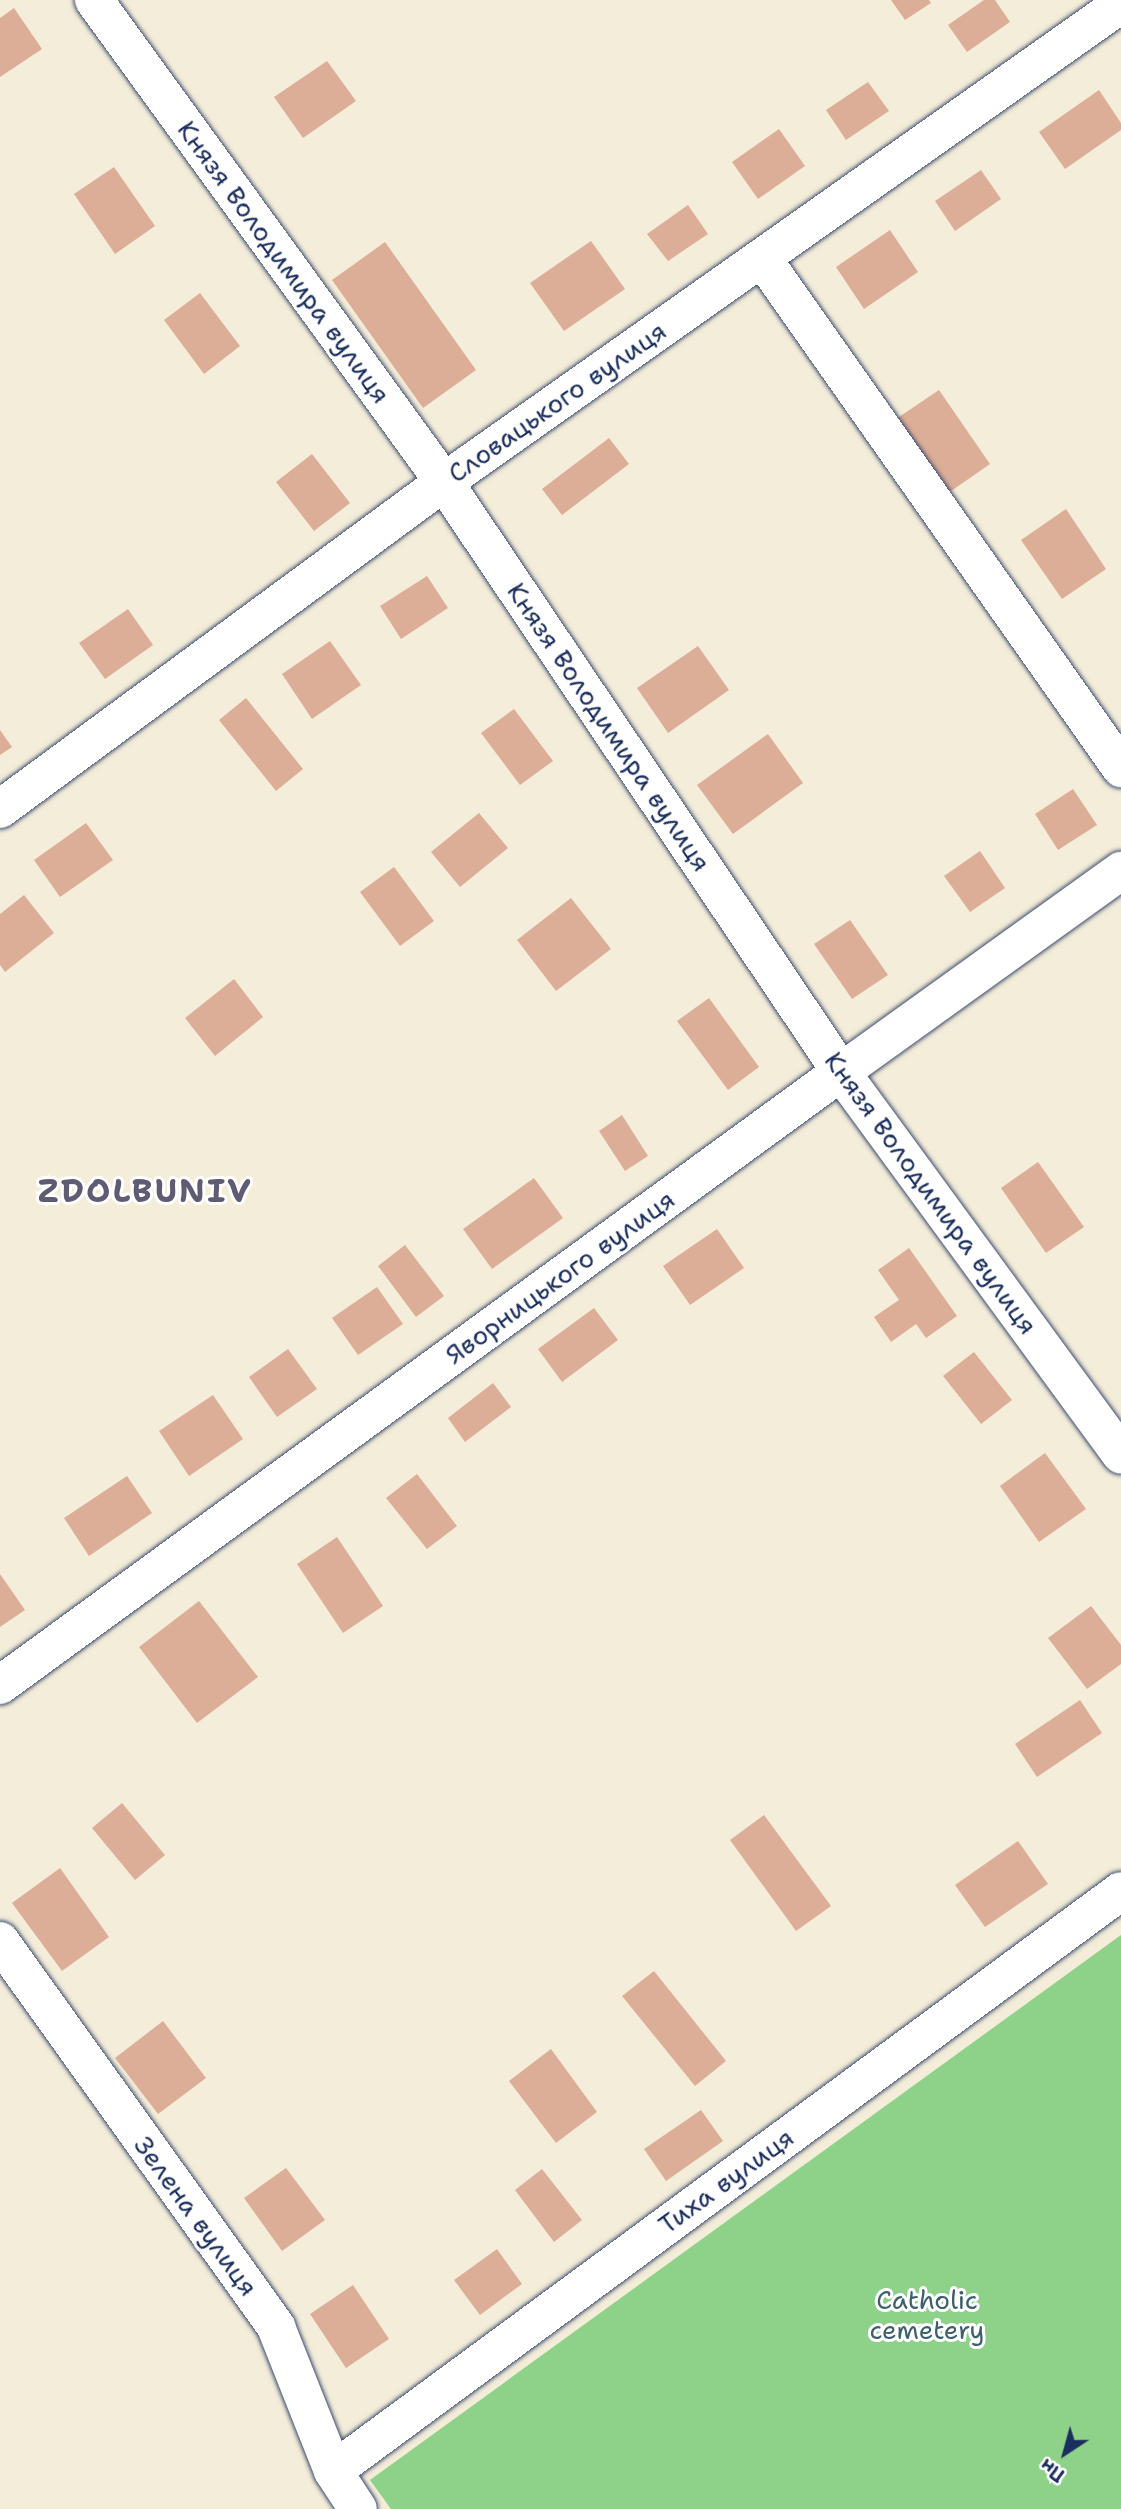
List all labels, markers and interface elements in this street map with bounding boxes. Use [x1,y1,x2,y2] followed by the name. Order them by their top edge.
[171,115,397,409] street label: Князя Володимира вулиця
[442,315,672,489] street label: Словацького вулиця
[501,577,717,877] street label: Князя Володимира вулиця
[818,1046,1044,1340] street label: Князя Володимира вулиця
[39,1171,251,1211] district label: ZDOLBUNIV
[439,1183,681,1371] street label: Яворницького вулиця
[652,2122,800,2240] street label: Тиха вулиця
[128,2130,264,2302] street label: Зелена вулиця
[869,2284,985,2346] park label: Catholic cemetery
[1030,2418,1100,2488] north arrow
[1035,2453,1070,2488] text: Пн

